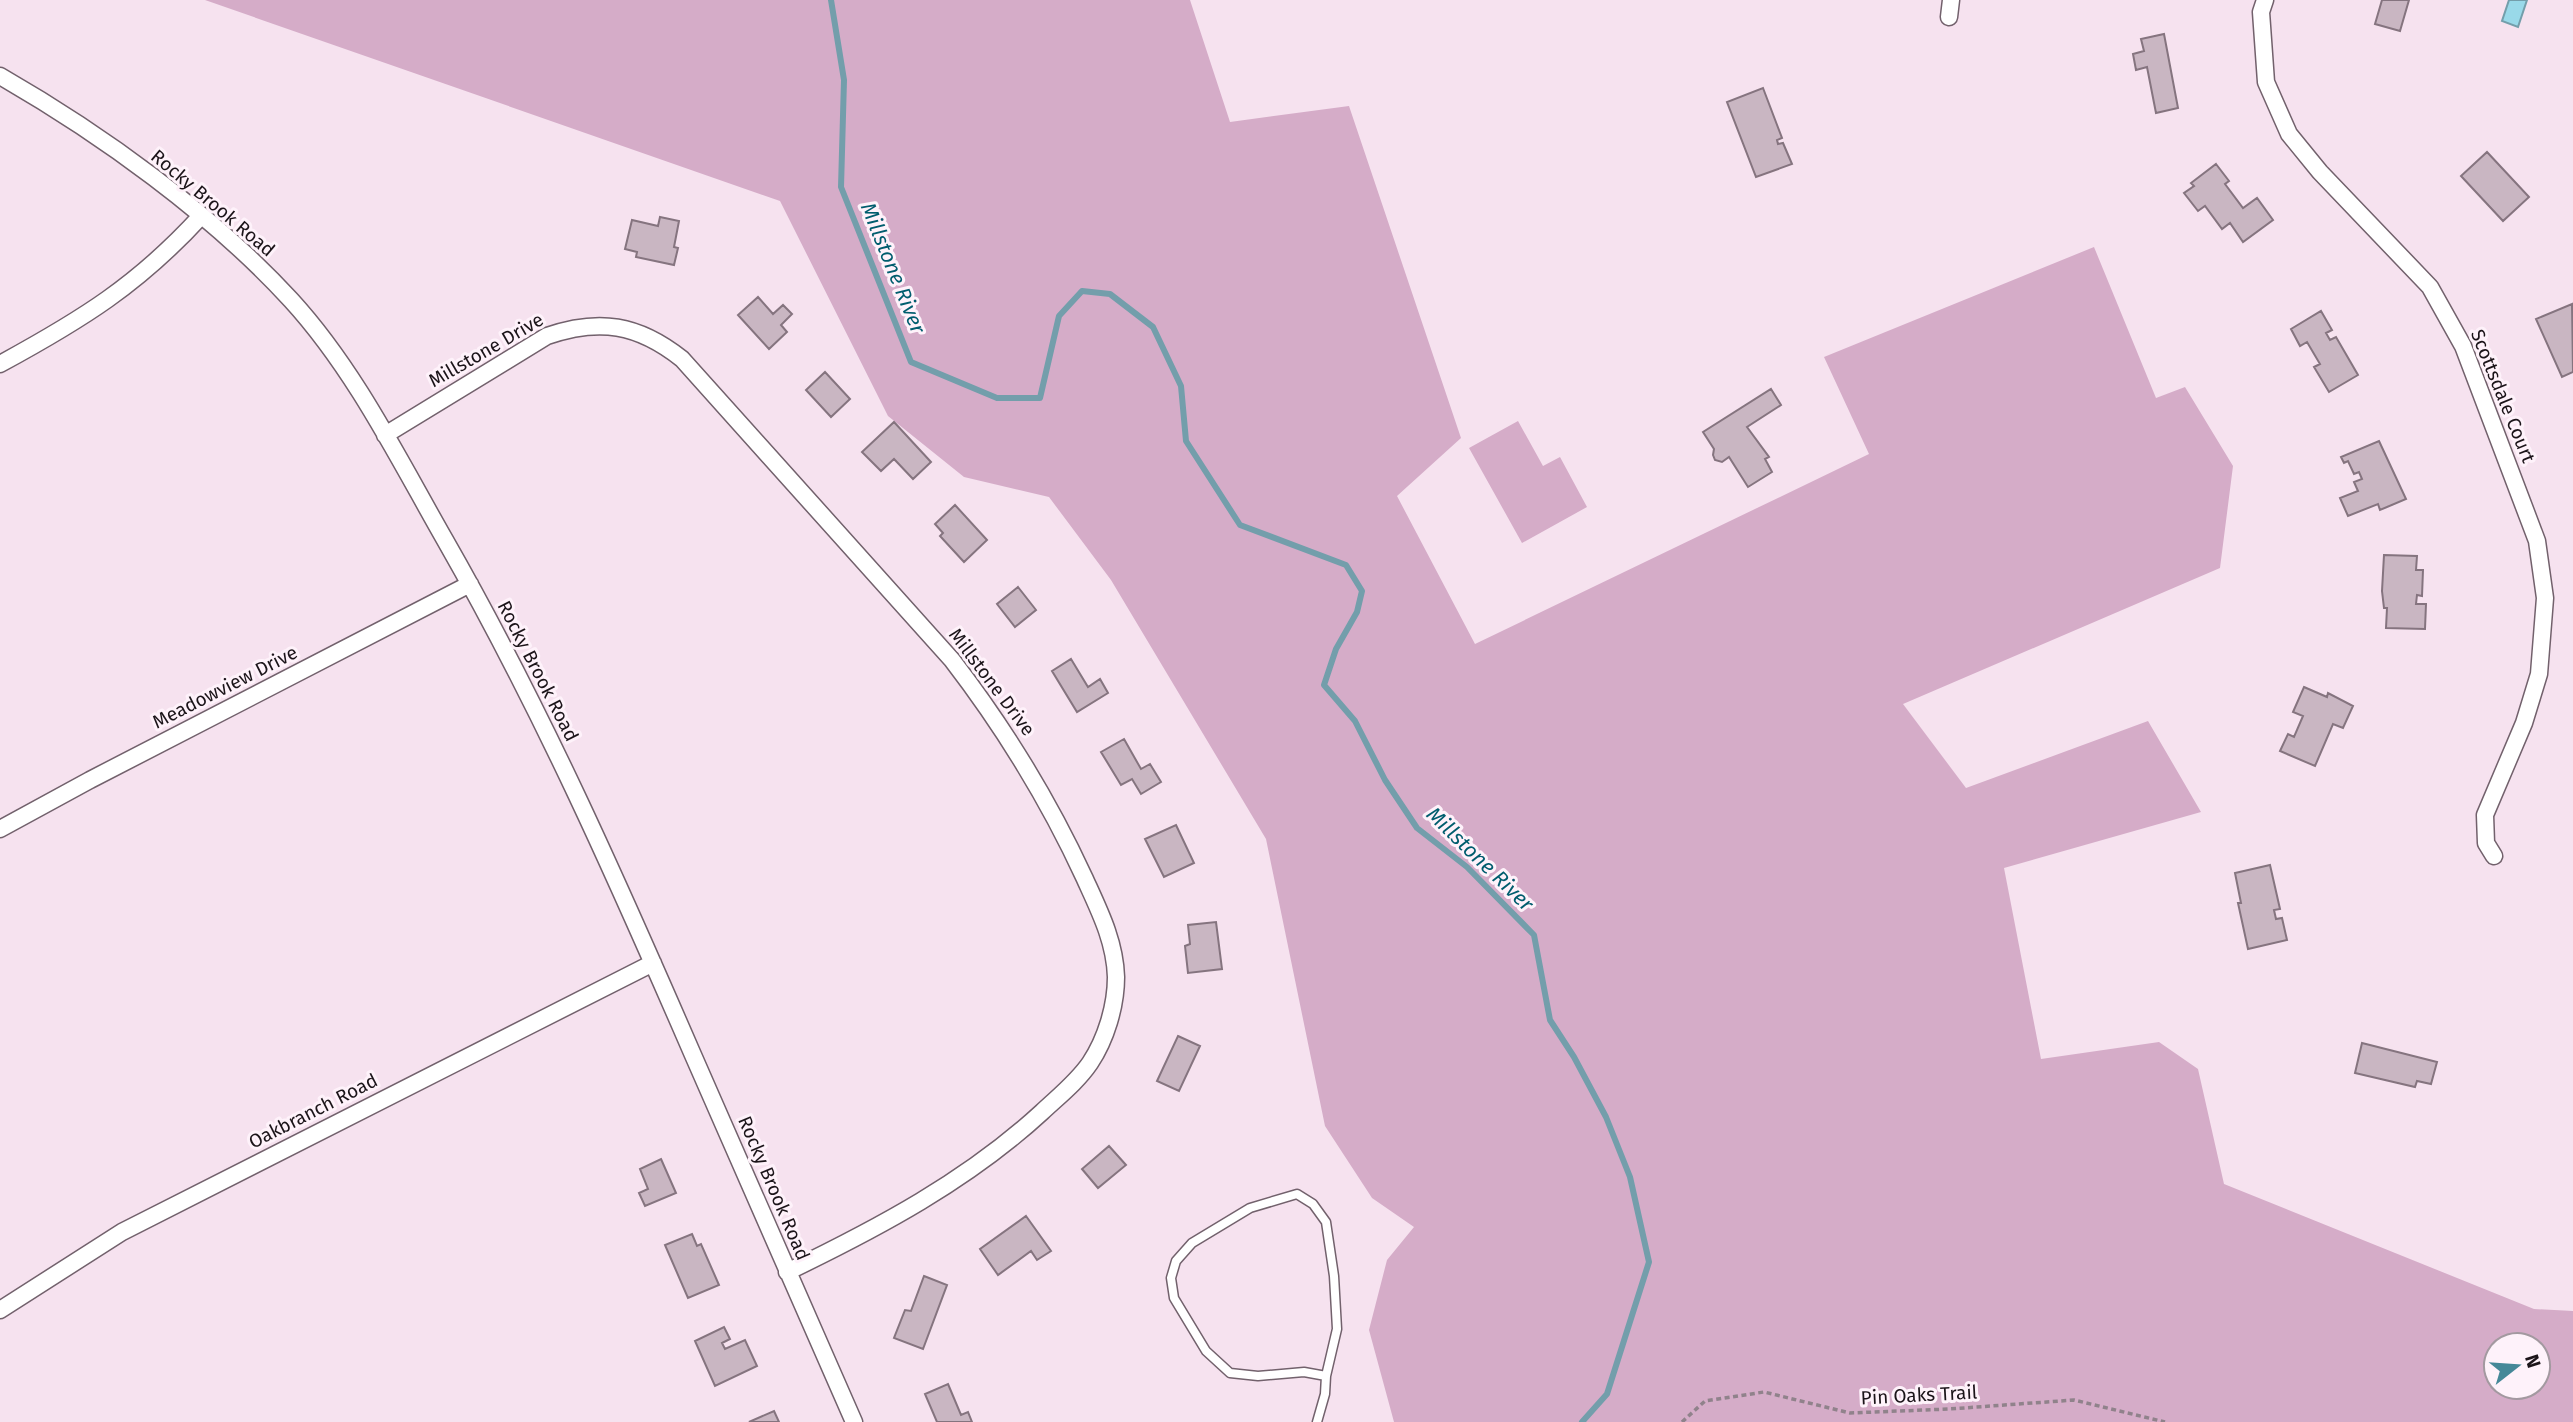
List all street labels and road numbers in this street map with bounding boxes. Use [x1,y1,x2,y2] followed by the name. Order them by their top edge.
[146,145,280,261] street label: Rocky Brook Road
[424,308,548,392] street label: Millstone Drive
[2466,326,2540,466] street label: Scottsdale Court
[493,597,583,745] street label: Rocky Brook Road
[944,624,1040,740] street label: Millstone Drive
[149,641,301,733] street label: Meadowview Drive
[245,1069,381,1153] street label: Oakbranch Road
[733,1112,815,1264] street label: Rocky Brook Road
[1860,1380,1978,1410] street label: Pin Oaks Trail

